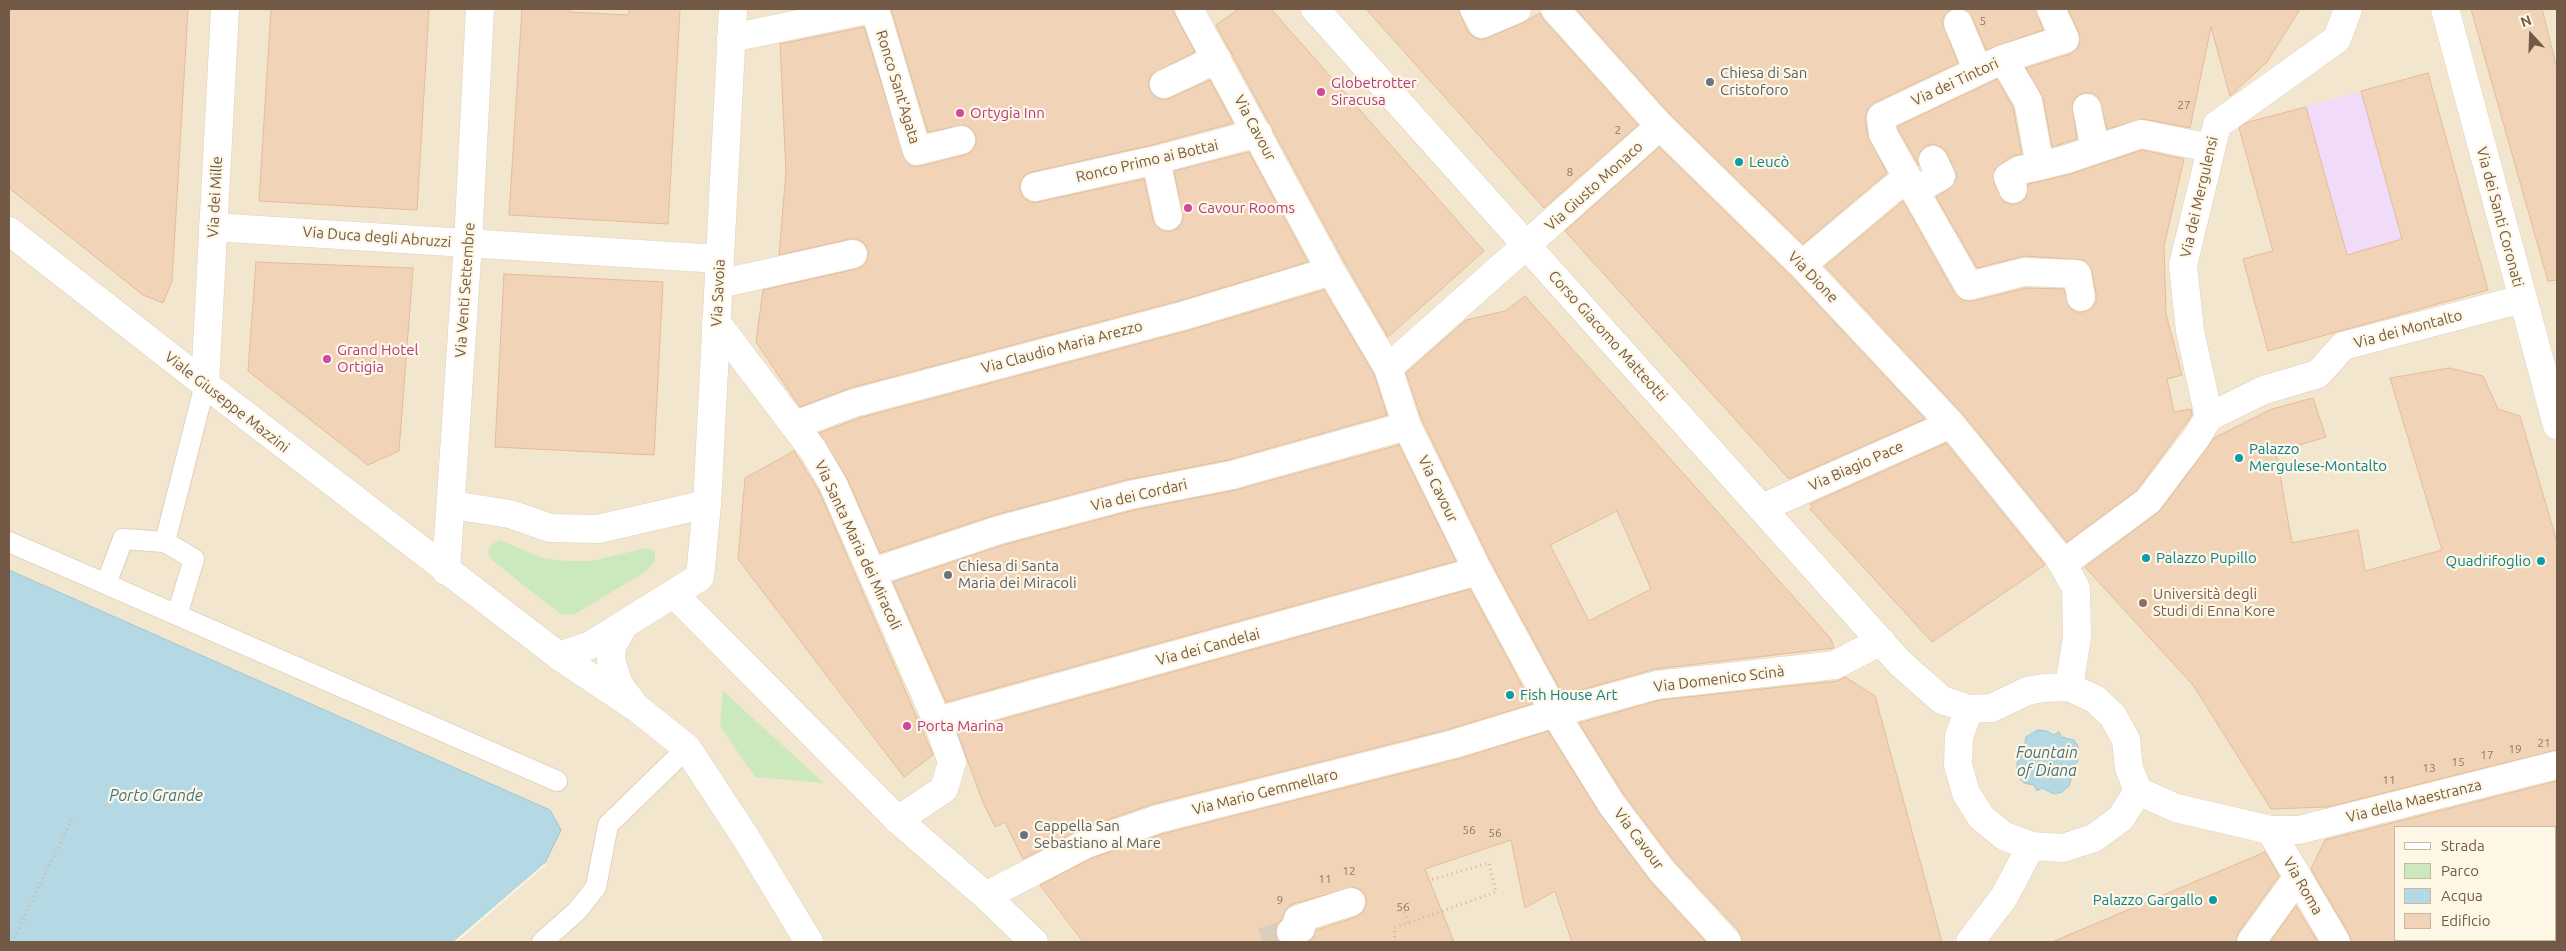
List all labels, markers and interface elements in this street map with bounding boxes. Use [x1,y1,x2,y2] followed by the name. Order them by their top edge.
[2506,10,2556,60] north arrow
[2518,12,2534,30] text: N
[1980,14,1986,28] house number: 5
[872,28,924,146] street label: Ronco Sant'Agata
[1909,54,2001,110] street label: Via dei Tintori
[1720,64,1807,99] place label: Chiesa di San Cristoforo
[1331,74,1417,109] place label: Globetrotter Siracusa
[1704,76,1716,88] marker: Chiesa di San Cristoforo
[1315,86,1327,98] marker: Globetrotter Siracusa
[1230,92,1280,164] street label: Via Cavour
[2177,98,2191,112] house number: 27
[970,104,1045,122] place label: Ortygia Inn
[954,107,966,119] marker: Ortygia Inn
[1615,123,1621,137] house number: 2
[2176,135,2222,259] street label: Via dei Mergulensi
[1074,136,1220,186] street label: Ronco Primo ai Bottai
[1541,137,1647,235] street label: Via Giusto Monaco
[2473,145,2527,289] street label: Via dei Santi Coronati
[1749,153,1789,171] place label: Leucò
[204,156,226,238] street label: Via dei Mille
[1733,156,1745,168] marker: Leucò
[1567,165,1573,179] house number: 8
[1198,199,1295,217] place label: Cavour Rooms
[1182,202,1194,214] marker: Cavour Rooms
[451,222,479,358] street label: Via Venti Settembre
[302,223,452,251] street label: Via Duca degli Abruzzi
[1784,247,1842,307] street label: Via Dione
[707,259,729,327] street label: Via Savoia
[1545,267,1671,405] street label: Corso Giacomo Matteotti
[2352,306,2464,352] street label: Via dei Montalto
[979,317,1145,377] street label: Via Claudio Maria Arezzo
[337,341,418,376] place label: Grand Hotel Ortigia
[161,348,293,456] street label: Viale Giuseppe Mazzini
[321,353,333,365] marker: Grand Hotel Ortigia
[1806,437,1906,495] street label: Via Biagio Pace
[2249,440,2387,475] place label: Palazzo Mergulese-Montalto
[2233,452,2245,464] marker: Palazzo Mergulese-Montalto
[1414,453,1462,525] street label: Via Cavour
[811,458,905,632] street label: Via Santa Maria dei Miracoli
[1089,475,1189,515] street label: Via dei Cordari
[2156,549,2257,567] place label: Palazzo Pupillo
[2140,552,2152,564] marker: Palazzo Pupillo
[2446,552,2531,570] place label: Quadrifoglio
[2535,555,2547,567] marker: Quadrifoglio
[958,557,1077,592] place label: Chiesa di Santa Maria dei Miracoli
[942,569,954,581] marker: Chiesa di Santa Maria dei Miracoli
[2153,585,2275,620] place label: Università degli Studi di Enna Kore
[2137,597,2149,609] marker: Università degli Studi di Enna Kore
[1154,624,1262,670] street label: Via dei Candelai
[1653,662,1785,696] street label: Via Domenico Scinà
[1520,686,1617,704] place label: Fish House Art
[1504,689,1516,701] marker: Fish House Art
[917,717,1004,735] place label: Porta Marina
[901,720,913,732] marker: Porta Marina
[2537,736,2551,750] house number: 21
[2508,742,2522,756] house number: 19
[2016,743,2078,781] water label: Fountain of Diana
[2480,748,2494,762] house number: 17
[2451,755,2465,769] house number: 15
[2422,761,2436,775] house number: 13
[1190,765,1340,819] street label: Via Mario Gemmellaro
[2382,773,2396,787] house number: 11
[2344,775,2484,827] street label: Via della Maestranza
[109,786,203,806] water label: Porto Grande
[1610,805,1668,873] street label: Via Cavour
[1034,817,1161,852] place label: Cappella San Sebastiano al Mare
[1462,823,1476,837] house number: 56
[1488,826,1502,840] house number: 56
[2394,826,2556,941] legend
[1018,829,1030,841] marker: Cappella San Sebastiano al Mare
[2441,837,2485,854] text: Strada
[2279,854,2327,918] street label: Via Roma
[2441,862,2479,879] text: Parco
[1342,864,1356,878] house number: 12
[1318,872,1332,886] house number: 11
[2441,887,2483,904] text: Acqua
[2093,891,2203,909] place label: Palazzo Gargallo
[1277,893,1283,907] house number: 9
[2207,894,2219,906] marker: Palazzo Gargallo
[1396,900,1410,914] house number: 56
[2441,912,2490,929] text: Edificio

